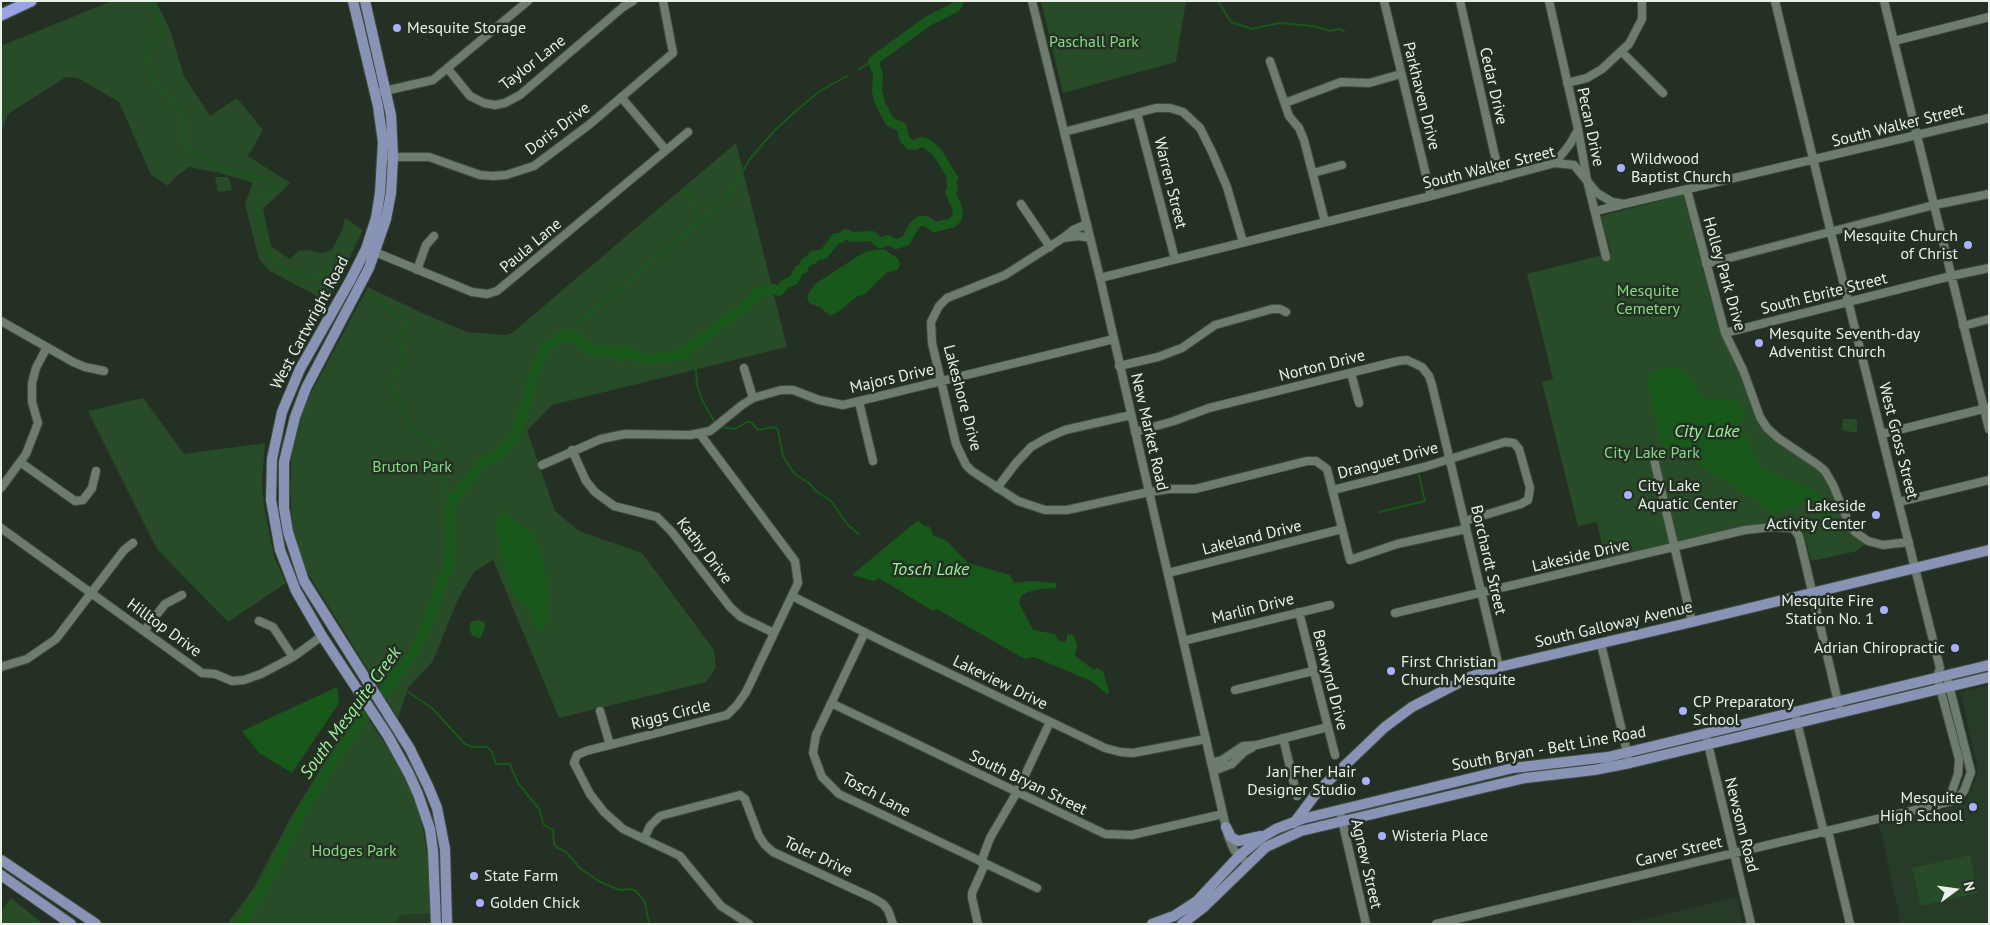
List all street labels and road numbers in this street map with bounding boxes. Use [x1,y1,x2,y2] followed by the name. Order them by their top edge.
[496,31,570,95] street label: Taylor Lane
[1398,40,1444,152] street label: Parkhaven Drive
[1475,45,1511,127] street label: Cedar Drive
[1572,86,1608,168] street label: Pecan Drive
[522,99,594,159] street label: Doris Drive
[1830,100,1966,152] street label: South Walker Street
[1149,135,1191,231] street label: Warren Street
[1421,142,1557,194] street label: South Walker Street
[496,215,566,277] street label: Paula Lane
[1699,215,1749,333] street label: Holley Park Drive
[267,253,353,393] street label: West Cartwright Road
[1759,269,1889,319] street label: South Ebrite Street
[939,343,985,453] street label: Lakeshore Drive
[1277,346,1367,386] street label: Norton Drive
[848,360,936,398] street label: Majors Drive
[1126,371,1172,493] street label: New Market Road
[1874,381,1922,501] street label: West Gross Street
[1336,438,1440,484] street label: Dranguet Drive
[1466,503,1510,617] street label: Borchardt Street
[672,514,736,588] street label: Kathy Drive
[1200,516,1304,560] street label: Lakeland Drive
[1530,535,1632,577] street label: Lakeside Drive
[1210,590,1296,628] street label: Marlin Drive
[123,595,205,661] street label: Hilltop Drive
[1533,598,1695,652] street label: South Galloway Avenue
[1308,628,1352,732] street label: Benwynd Drive
[950,652,1050,714] street label: Lakeview Drive
[629,696,713,734] street label: Riggs Circle
[1450,722,1648,776] street label: South Bryan - Belt Line Road
[966,746,1090,820] street label: South Bryan Street
[838,769,914,821] street label: Tosch Lane
[1720,776,1762,874] street label: Newsom Road
[1346,817,1386,911] street label: Agnew Street
[781,833,855,881] street label: Toler Drive
[1634,833,1724,871] street label: Carver Street

